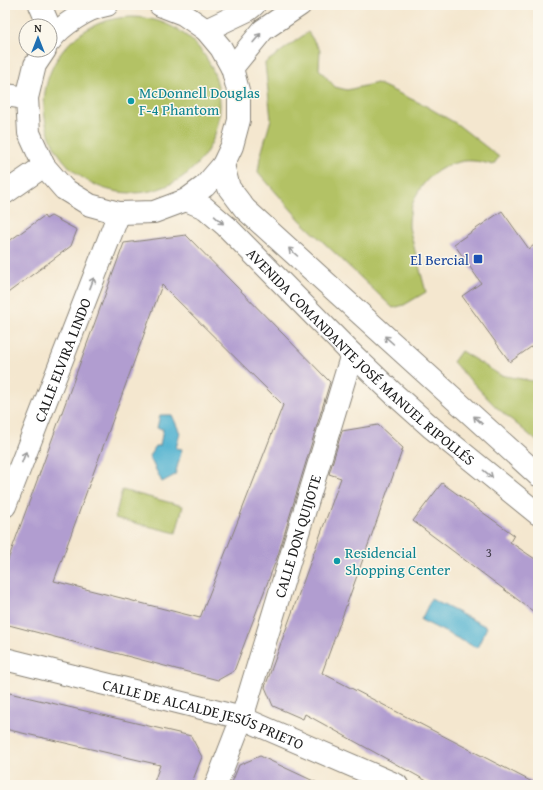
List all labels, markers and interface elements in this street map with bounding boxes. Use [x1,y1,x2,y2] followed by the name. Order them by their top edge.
[18,18,58,58] north arrow
[34,20,42,36] text: N
[252,33,261,43] one-way arrow
[139,82,260,120] place label: McDonnell Douglas F-4 Phantom
[126,96,136,106] marker: McDonnell Douglas F-4 Phantom
[213,215,224,224] one-way arrow
[242,243,480,470] street label: AVENIDA COMANDANTE JOSÉ MANUEL RIPOLLÉS
[288,248,298,257] one-way arrow
[410,249,469,270] place label: El Bercial
[472,253,484,265] marker: El Bercial
[88,278,96,290] one-way arrow
[28,295,96,425] street label: CALLE ELVIRA LINDO
[384,335,394,344] one-way arrow
[474,416,484,425] one-way arrow
[21,451,29,463] one-way arrow
[483,469,493,478] one-way arrow
[269,472,326,600] street label: CALLE DON QUIJOTE
[345,542,450,580] place label: Residencial Shopping Center
[486,543,492,562] house number: 3
[332,556,342,566] marker: Residencial Shopping Center
[101,673,307,754] street label: CALLE DE ALCALDE JESÚS PRIETO

